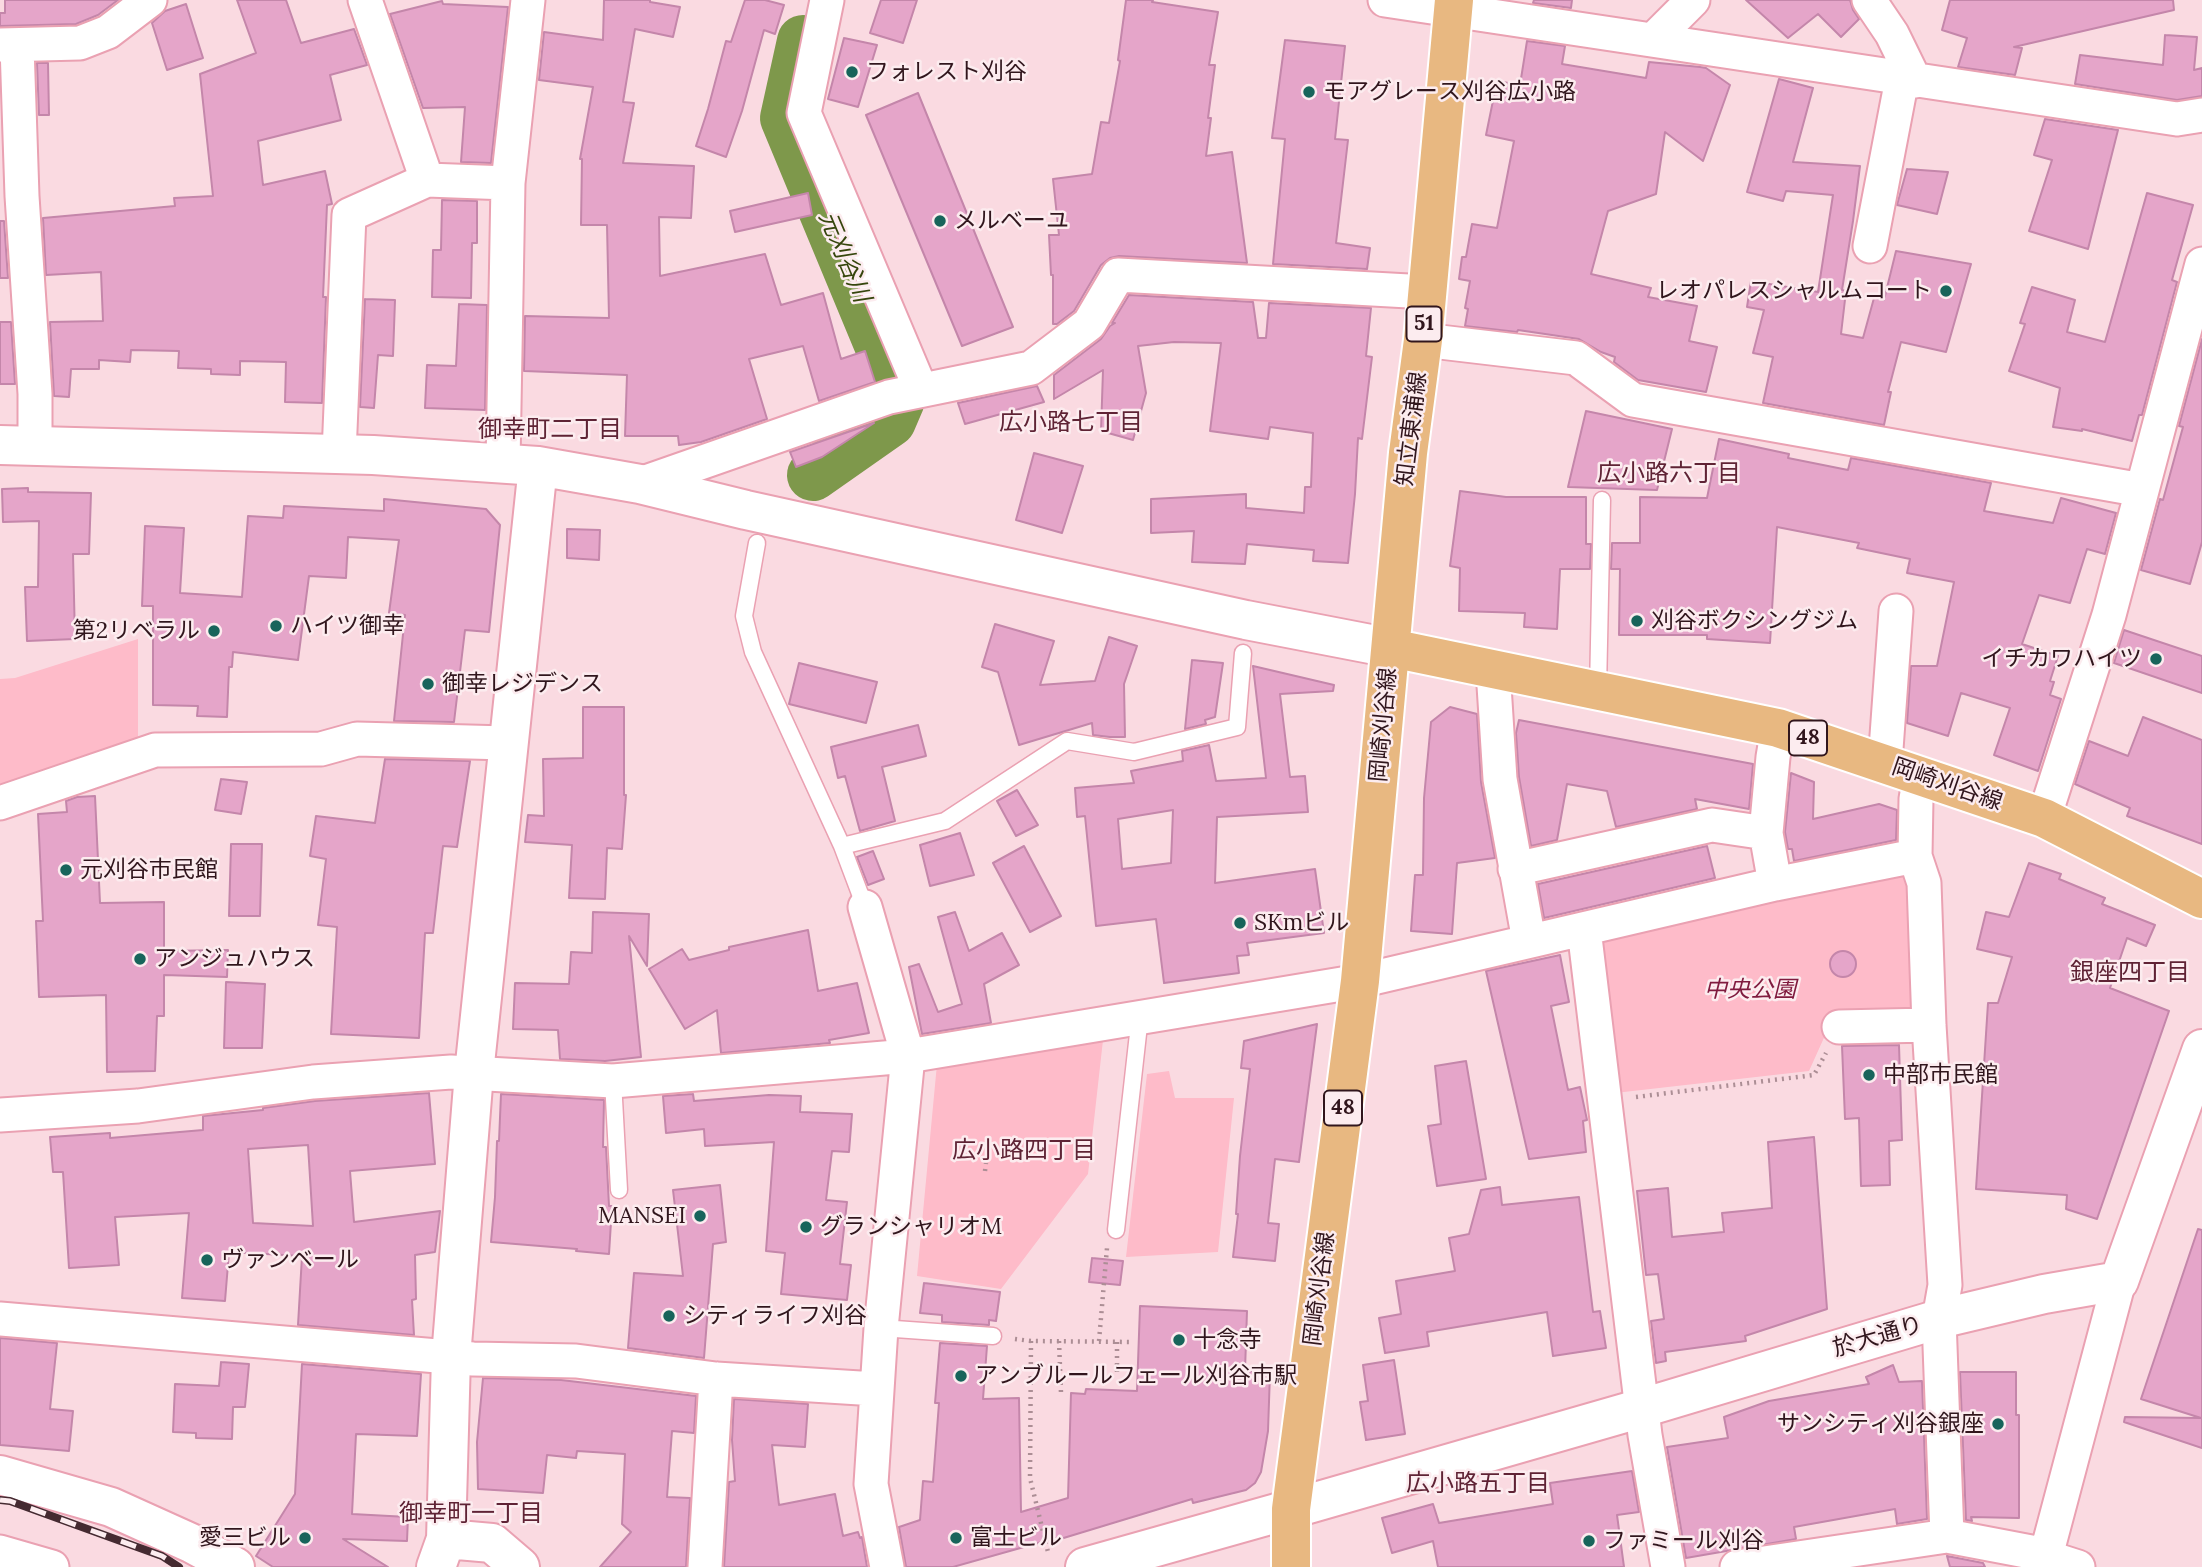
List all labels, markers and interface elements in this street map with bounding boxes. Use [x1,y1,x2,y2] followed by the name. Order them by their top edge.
[866,58,1027,86] place label: フォレスト刈谷
[844,64,860,80] marker: フォレスト刈谷
[1323,78,1576,106] place label: モアグレース刈谷広小路
[1301,84,1317,100] marker: モアグレース刈谷広小路
[812,207,876,307] water label: 元刈谷川
[954,207,1069,235] place label: メルベーユ
[932,213,948,229] marker: メルベーユ
[1656,277,1932,305] place label: レオパレスシャルムコート
[1938,283,1954,299] marker: レオパレスシャルムコート
[1406,306,1442,342] road number: 51
[1391,370,1433,488] street label: 知立東浦線
[999,409,1143,437] district label: 広小路七丁目
[478,416,622,444] district label: 御幸町二丁目
[1597,460,1741,488] district label: 広小路六丁目
[1651,607,1858,635] place label: 刈谷ボクシングジム
[290,612,405,640] place label: ハイツ御幸
[1629,613,1645,629] marker: 刈谷ボクシングジム
[73,617,200,645] place label: 第2リベラル
[268,618,284,634] marker: ハイツ御幸
[206,623,222,639] marker: 第2リベラル
[1981,645,2142,673] place label: イチカワハイツ
[2148,651,2164,667] marker: イチカワハイツ
[1365,667,1403,783] street label: 岡崎刈谷線
[442,670,603,698] place label: 御幸レジデンス
[420,676,436,692] marker: 御幸レジデンス
[1789,720,1827,756] road number: 48
[1888,753,2006,817] street label: 岡崎刈谷線
[80,856,218,884] place label: 元刈谷市民館
[58,862,74,878] marker: 元刈谷市民館
[1254,909,1349,937] place label: SKmビル
[1232,915,1248,931] marker: SKmビル
[154,945,315,973] place label: アンジュハウス
[132,951,148,967] marker: アンジュハウス
[2070,959,2190,987] district label: 銀座四丁目
[1704,976,1796,1004] park label: 中央公園
[1883,1061,1998,1089] place label: 中部市民館
[1861,1067,1877,1083] marker: 中部市民館
[1324,1090,1362,1126] road number: 48
[952,1137,1096,1165] district label: 広小路四丁目
[598,1202,686,1230] place label: MANSEI
[692,1208,708,1224] marker: MANSEI
[820,1213,1002,1241] place label: グランシャリオM
[798,1219,814,1235] marker: グランシャリオM
[1299,1230,1341,1348] street label: 岡崎刈谷線
[221,1246,359,1274] place label: ヴァンベール
[199,1252,215,1268] marker: ヴァンベール
[683,1302,867,1330] place label: シティライフ刈谷
[661,1308,677,1324] marker: シティライフ刈谷
[1830,1311,1926,1363] street label: 於大通り
[1193,1326,1262,1354] place label: 十念寺
[1171,1332,1187,1348] marker: 十念寺
[975,1362,1297,1390] place label: アンブルールフェール刈谷市駅
[953,1368,969,1384] marker: アンブルールフェール刈谷市駅
[1777,1410,1984,1438] place label: サンシティ刈谷銀座
[1990,1416,2006,1432] marker: サンシティ刈谷銀座
[1406,1470,1550,1498] district label: 広小路五丁目
[399,1500,543,1528] district label: 御幸町一丁目
[199,1524,291,1552] place label: 愛三ビル
[970,1524,1062,1552] place label: 富士ビル
[1603,1527,1764,1555] place label: ファミール刈谷
[297,1530,313,1546] marker: 愛三ビル
[948,1530,964,1546] marker: 富士ビル
[1581,1533,1597,1549] marker: ファミール刈谷

